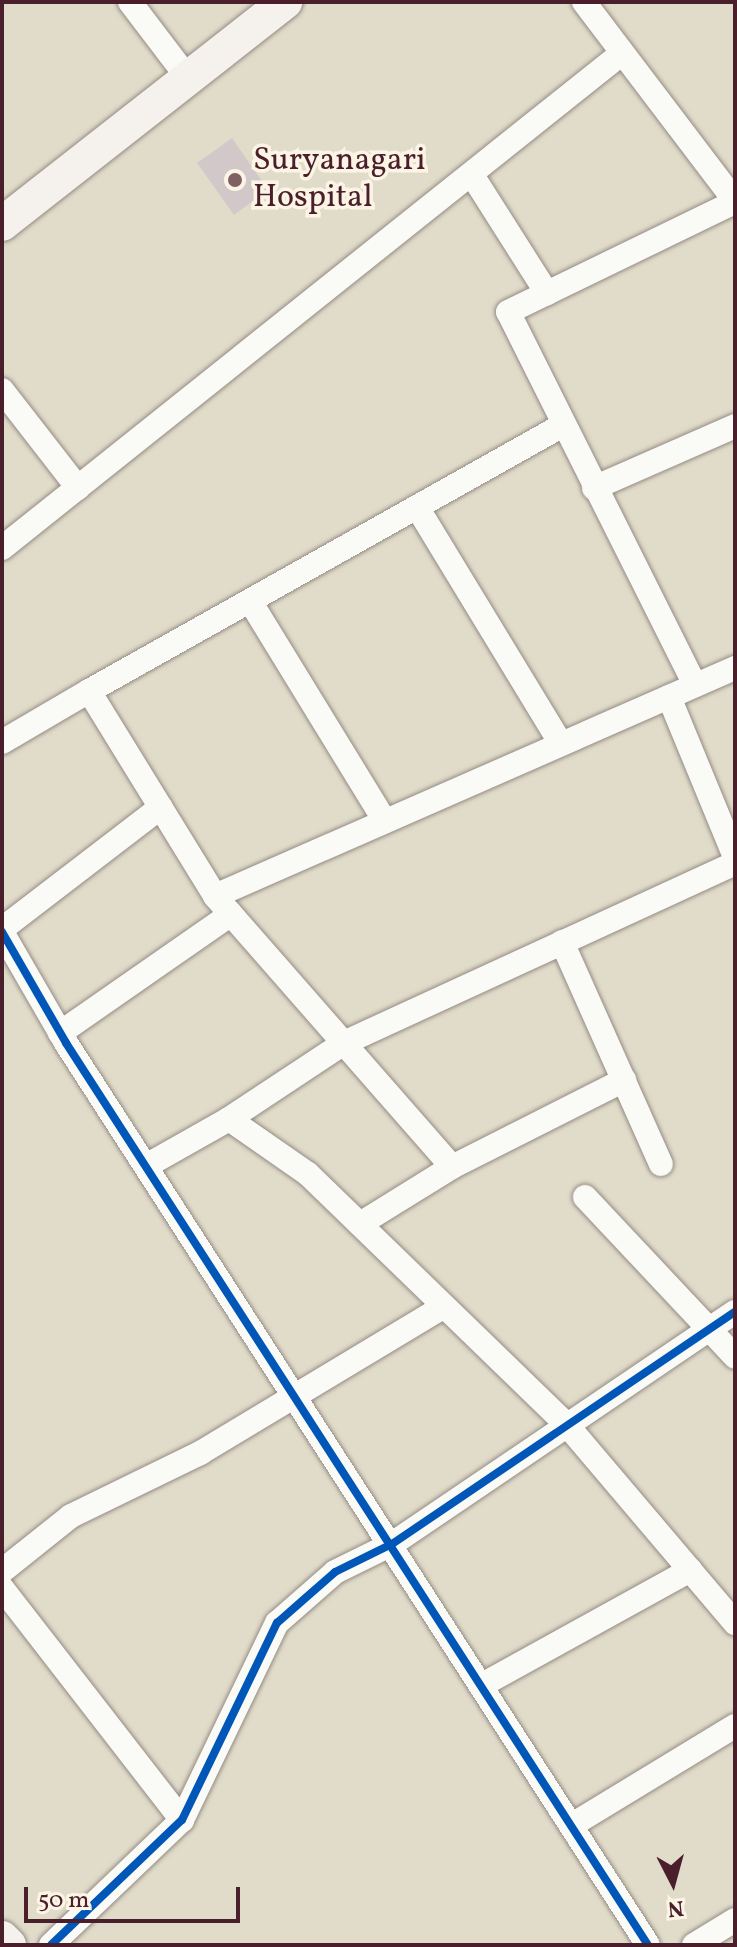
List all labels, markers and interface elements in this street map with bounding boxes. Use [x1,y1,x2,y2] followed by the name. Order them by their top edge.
[253,143,426,218] place label: Suryanagari Hospital
[224,169,246,191] marker: Suryanagari Hospital
[633,1843,713,1923] north arrow
[28,1871,244,1921] scale bar
[38,1884,90,1918] text: 50 m
[666,1891,685,1924] text: N

